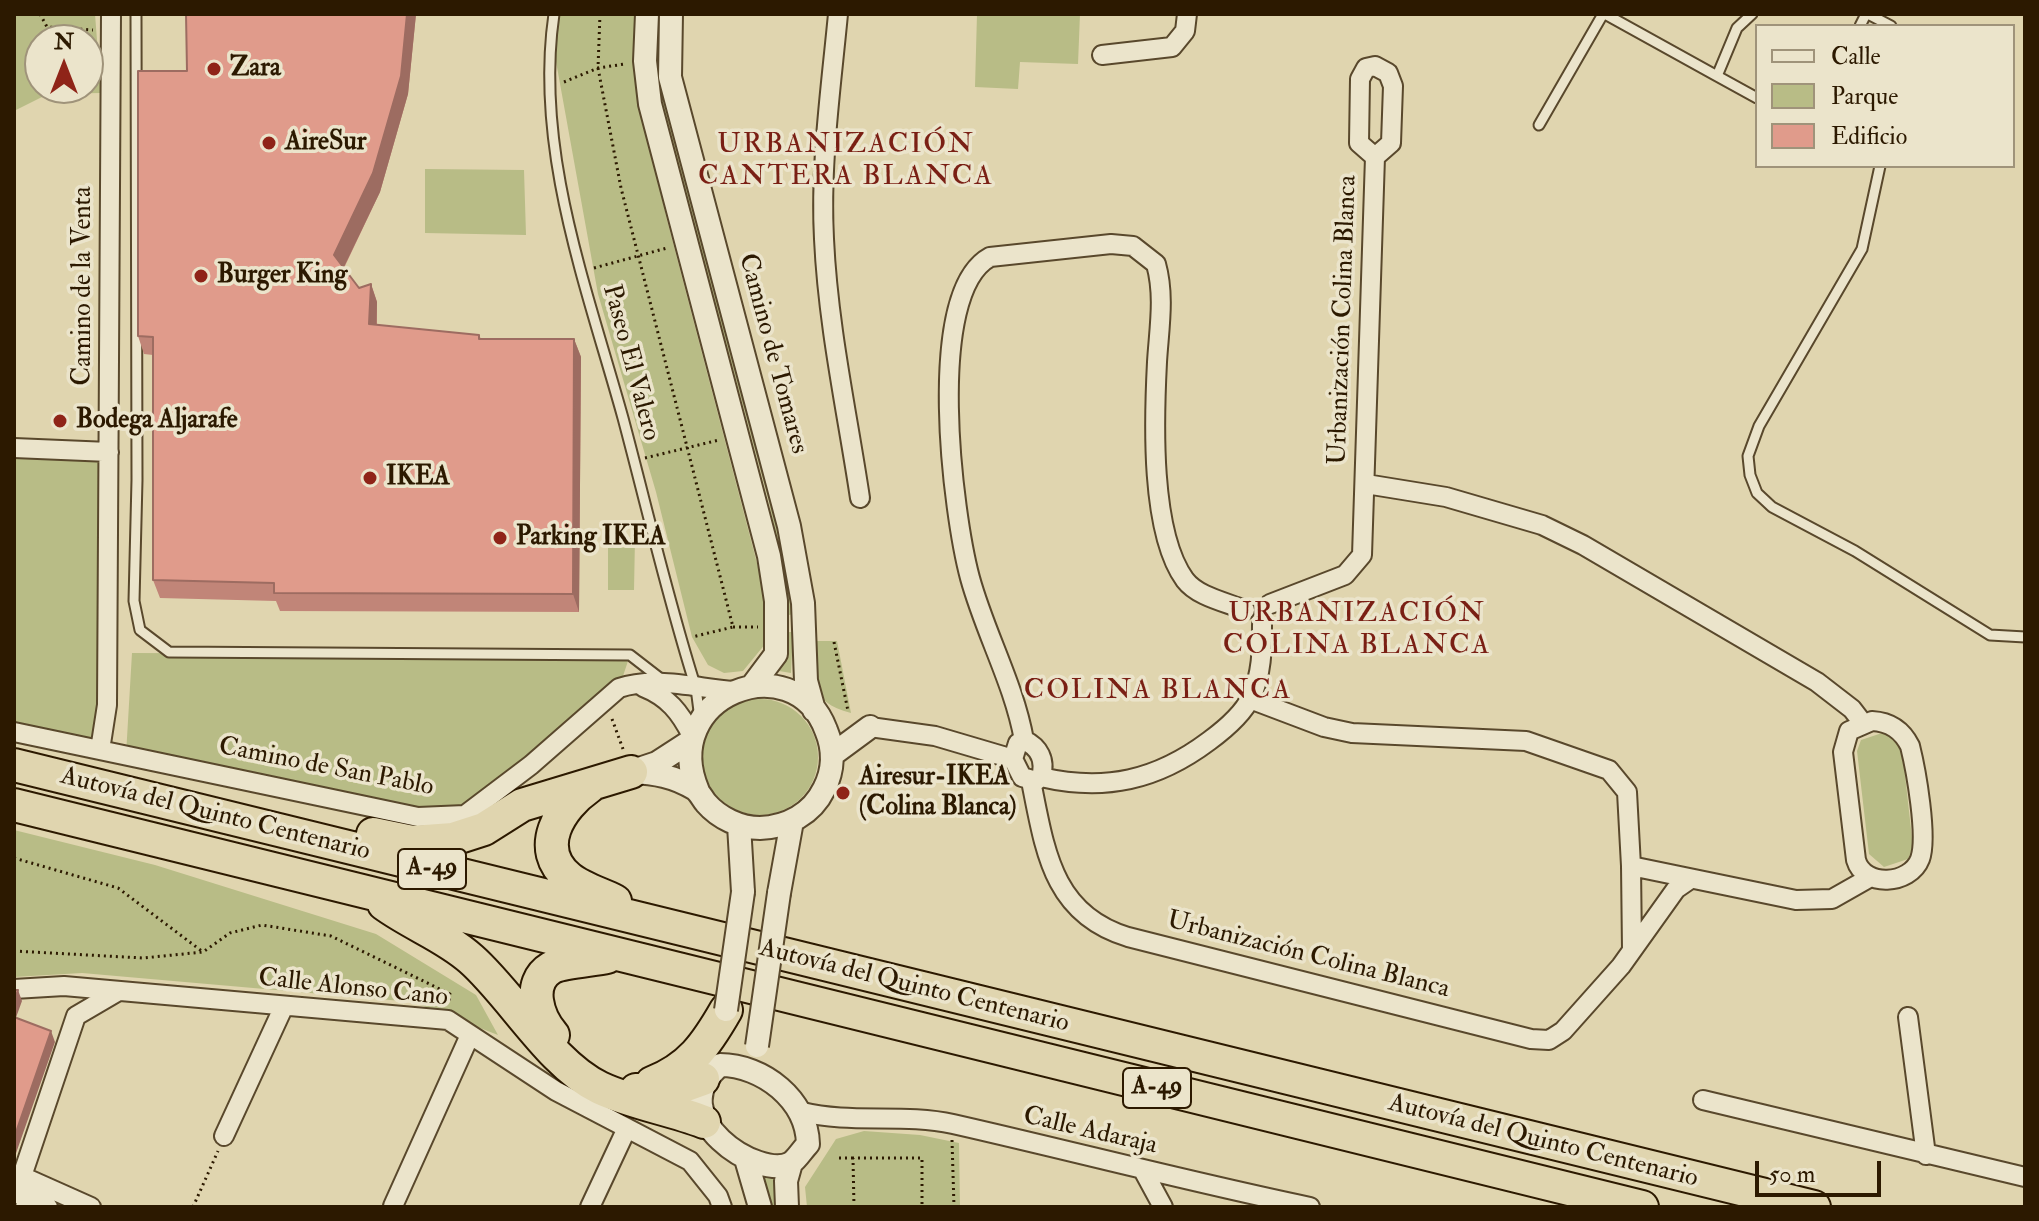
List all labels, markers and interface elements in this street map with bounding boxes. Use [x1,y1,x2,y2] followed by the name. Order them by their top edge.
[24,24,104,104] north arrow
[1755,24,2015,168] legend
[54,28,74,56] text: N
[1831,41,1881,72] text: Calle
[230,53,281,85] place label: Zara
[205,60,223,78] marker: Zara
[1831,81,1898,112] text: Parque
[1831,121,1907,152] text: Edificio
[285,127,366,159] place label: AireSur
[698,129,994,195] district label: URBANIZACIÓN CANTERA BLANCA
[260,134,278,152] marker: AireSur
[1323,175,1365,465] street label: Urbanización Colina Blanca
[68,186,100,386] street label: Camino de la Venta
[730,251,814,457] street label: Camino de Tomares
[217,260,347,292] place label: Burger King
[192,267,210,285] marker: Burger King
[594,282,666,444] street label: Paseo El Valero
[76,405,238,437] place label: Bodega Aljarafe
[51,412,69,430] marker: Bodega Aljarafe
[386,462,450,494] place label: IKEA
[361,469,379,487] marker: IKEA
[516,522,666,554] place label: Parking IKEA
[491,529,509,547] marker: Parking IKEA
[1223,598,1491,664] district label: URBANIZACIÓN COLINA BLANCA
[1024,675,1292,709] district label: COLINA BLANCA
[216,732,436,804] street label: Camino de San Pablo
[57,761,373,869] street label: Autovía del Quinto Centenario
[859,762,1017,824] place label: Airesur-IKEA (Colina Blanca)
[834,784,852,802] marker: Airesur-IKEA (Colina Blanca)
[398,849,466,889] road number: A-49
[1164,906,1452,1006] street label: Urbanización Colina Blanca
[756,933,1072,1041] street label: Autovía del Quinto Centenario
[257,964,449,1014] street label: Calle Alonso Cano
[1123,1068,1191,1108] road number: A-49
[1385,1088,1701,1196] street label: Autovía del Quinto Centenario
[1020,1101,1160,1163] street label: Calle Adaraja
[1759,1145,1885,1195] scale bar
[1769,1159,1815,1190] text: 50 m

